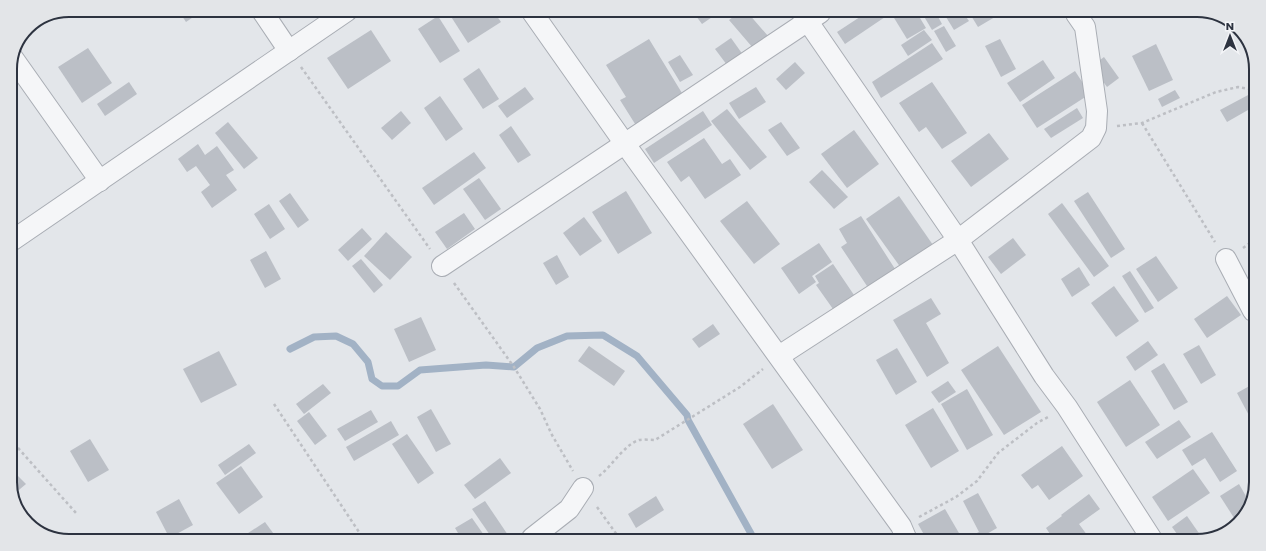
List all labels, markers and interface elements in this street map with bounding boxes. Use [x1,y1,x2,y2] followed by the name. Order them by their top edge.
[1210,16,1250,56] north arrow
[1226,18,1234,34] text: N

